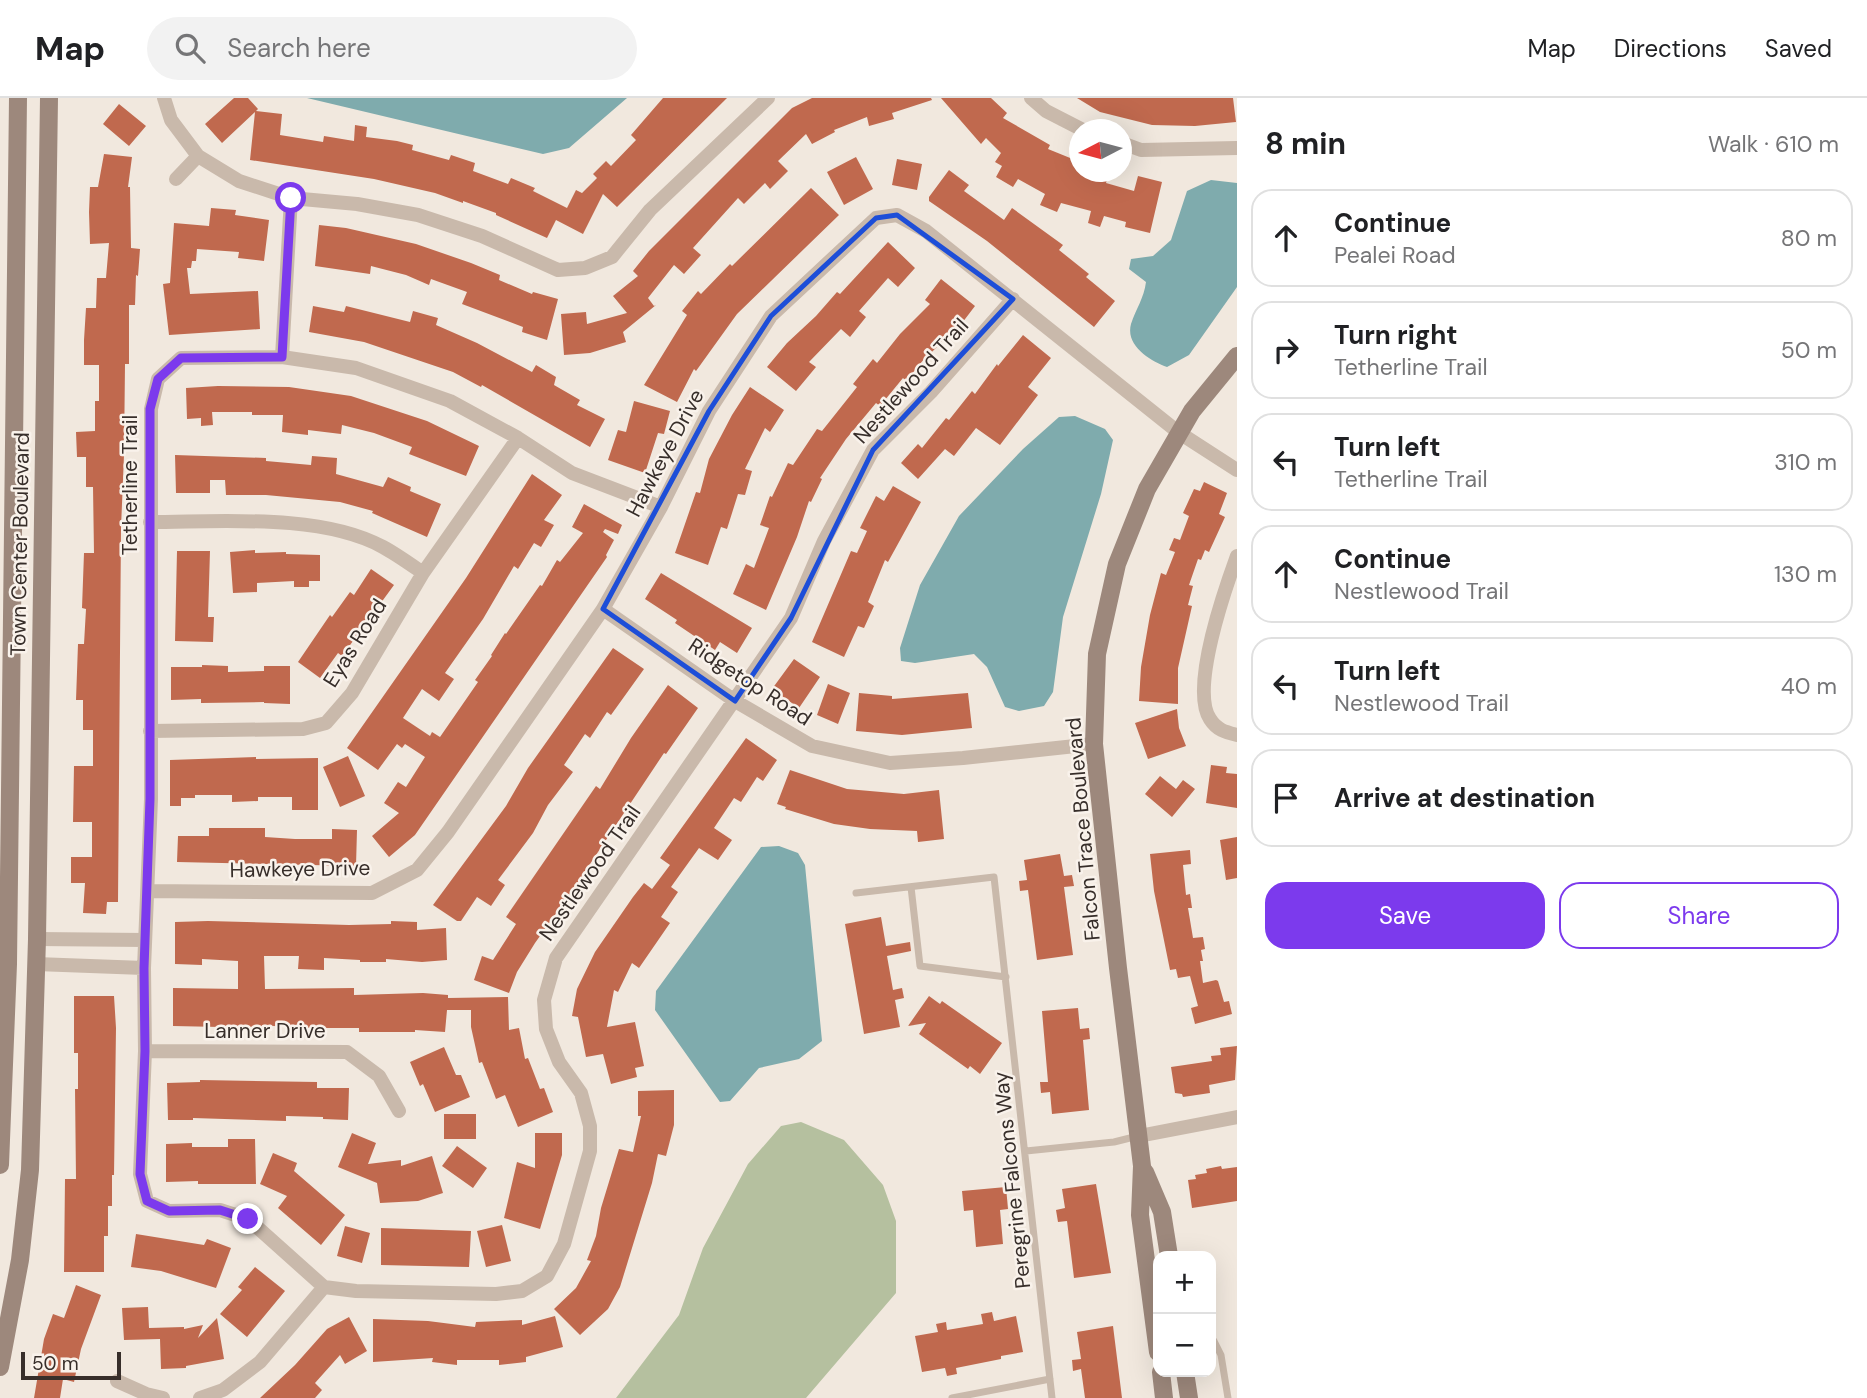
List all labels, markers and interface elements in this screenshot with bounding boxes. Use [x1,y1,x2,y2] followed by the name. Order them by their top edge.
[147,17,637,80] search box
[35,27,105,70] text: Map
[171,29,209,67] icon: search
[227,31,371,65] text: Search here
[1528,33,1576,64] text: Map
[1614,33,1727,64] text: Directions
[1765,33,1832,64] text: Saved
[1069,119,1132,182] north arrow
[1265,124,1346,163] text: 8 min
[1708,129,1839,159] text: Walk · 610 m
[275,182,306,213] route start
[1334,206,1451,240] text: Continue
[1267,219,1305,257] icon: ahead
[1781,223,1837,253] text: 80 m
[1334,240,1456,270] text: Pealei Road
[847,312,975,450] street label: Nestlewood Trail
[1334,318,1458,352] text: Turn right
[1267,331,1305,369] icon: right
[1781,335,1837,365] text: 50 m
[1334,352,1488,382] text: Tetherline Trail
[620,384,710,522] street label: Hawkeye Drive
[116,415,144,555] street label: Tetherline Trail
[1334,430,1441,464] text: Turn left
[4,432,36,656] street label: Town Center Boulevard
[1267,443,1305,481] icon: left
[1774,447,1837,477] text: 310 m
[1334,464,1488,494] text: Tetherline Trail
[1334,542,1451,576] text: Continue
[1267,555,1305,593] icon: ahead
[1774,559,1837,589] text: 130 m
[1334,576,1509,606] text: Nestlewood Trail
[317,593,393,693] street label: Eyas Road
[683,632,817,732] street label: Ridgetop Road
[1334,654,1441,688] text: Turn left
[1267,667,1305,705] icon: left
[1781,671,1837,701] text: 40 m
[1334,688,1509,718] text: Nestlewood Trail
[1059,716,1107,942] street label: Falcon Trace Boulevard
[1267,779,1305,817] icon: arrive
[1334,781,1595,815] text: Arrive at destination
[533,800,647,946] street label: Nestlewood Trail
[229,854,371,884] street label: Hawkeye Drive
[1265,882,1545,949] button: Save
[1559,882,1839,949] button: Share
[204,1017,326,1045] street label: Lanner Drive
[987,1070,1037,1290] street label: Peregrine Falcons Way
[232,1203,263,1234] route end
[1153,1251,1216,1377] map controls
[1153,1251,1216,1314] button: +
[1153,1314,1216,1377] button: −
[21,1349,121,1381] scale bar
[32,1351,79,1376] text: 50 m

